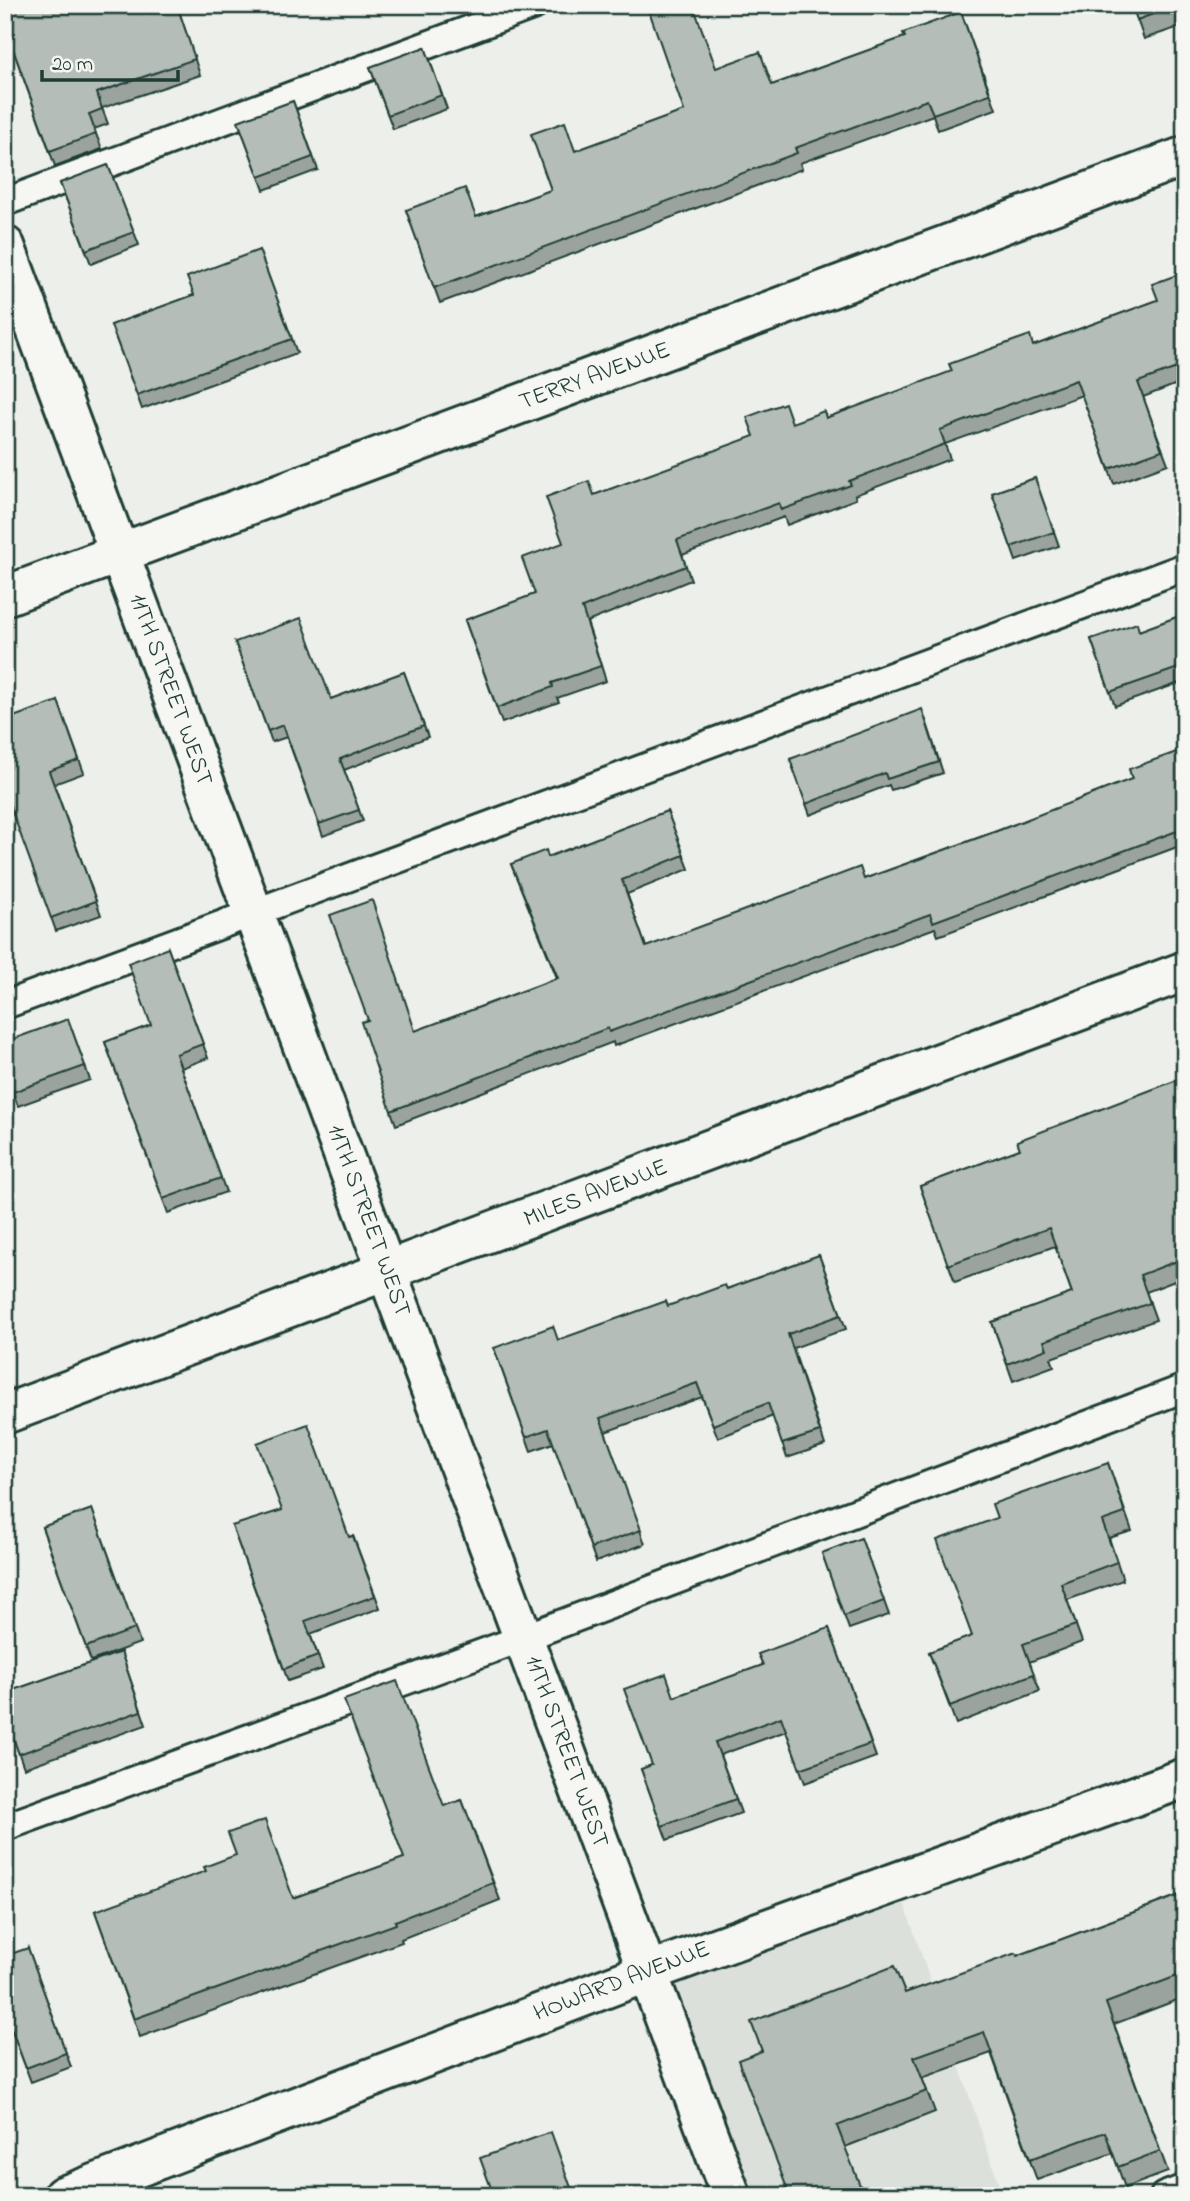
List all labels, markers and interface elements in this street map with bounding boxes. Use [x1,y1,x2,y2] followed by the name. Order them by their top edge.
[42,38,178,82] scale bar
[52,50,93,80] text: 20 m
[515,333,675,421] street label: TERRY AVENUE
[119,589,221,791] street label: 11TH STREET WEST
[317,1120,419,1322] street label: 11TH STREET WEST
[519,1151,673,1237] street label: MILES AVENUE
[515,1651,617,1853] street label: 11TH STREET WEST
[529,1932,715,2032] street label: HOWARD AVENUE

